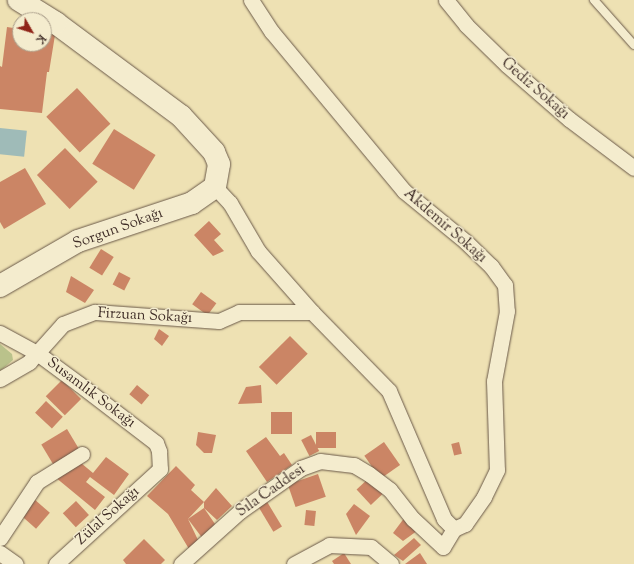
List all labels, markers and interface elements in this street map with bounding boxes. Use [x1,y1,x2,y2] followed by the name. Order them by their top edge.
[12,12,52,52] north arrow
[32,31,49,47] text: K
[497,55,573,123] street label: Gediz Sokağı
[400,185,490,267] street label: Akdemir Sokağı
[71,204,165,254] street label: Sorgun Sokağı
[97,305,193,327] street label: Firzuan Sokağı
[43,354,139,432] street label: Susamlık Sokağı
[233,461,309,521] street label: Sıla Caddesi
[73,483,143,549] street label: Zülal Sokağı

